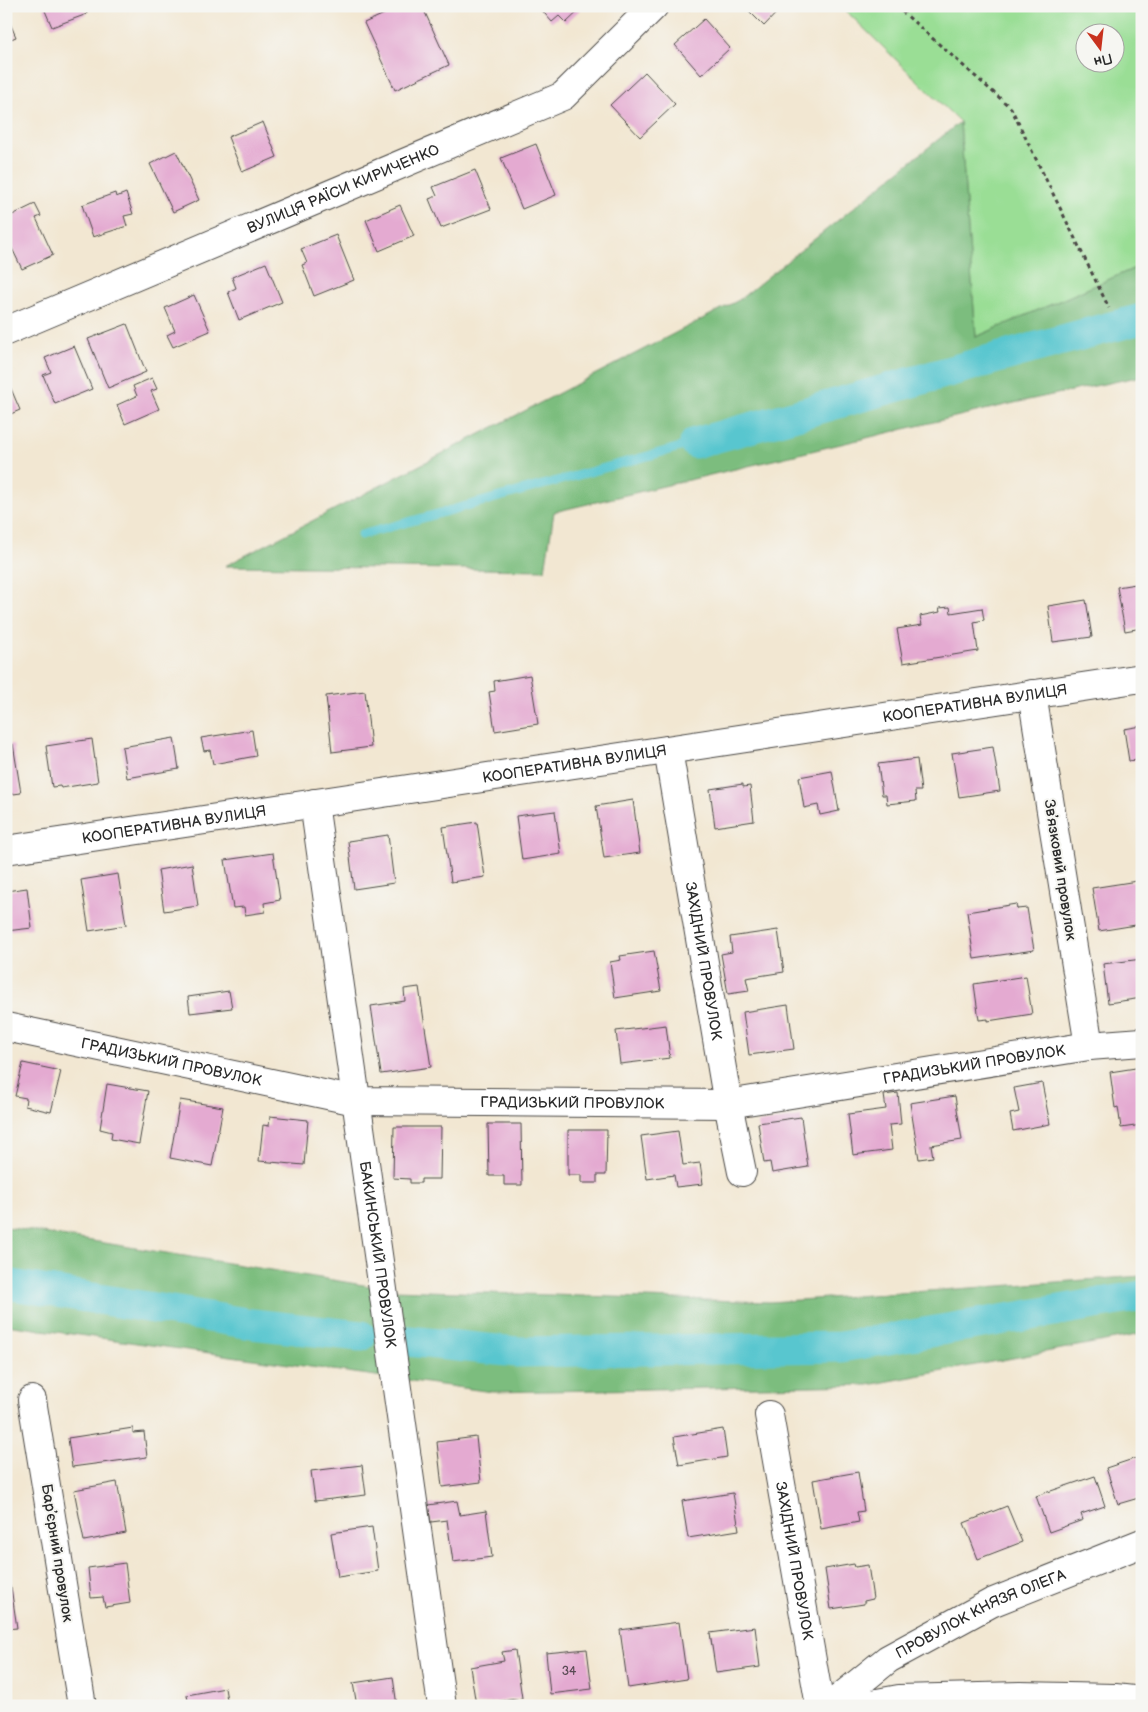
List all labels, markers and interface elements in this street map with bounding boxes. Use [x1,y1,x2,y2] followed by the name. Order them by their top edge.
[1076,22,1126,72] north arrow
[1092,49,1114,71] text: Пн
[244,140,442,238] street label: ВУЛИЦЯ РАЇСИ КИРИЧЕНКО
[881,680,1068,727] street label: КООПЕРАТИВНА ВУЛИЦЯ
[481,741,668,787] street label: КООПЕРАТИВНА ВУЛИЦЯ
[1039,798,1081,942] street label: Звʼязковий провулок
[81,801,268,848] street label: КООПЕРАТИВНА ВУЛИЦЯ
[681,880,727,1042] street label: ЗАХІДНИЙ ПРОВУЛОК
[79,1034,264,1090] street label: ГРАДИЗЬКИЙ ПРОВУЛОК
[882,1040,1067,1088] street label: ГРАДИЗЬКИЙ ПРОВУЛОК
[480,1093,665,1113] street label: ГРАДИЗЬКИЙ ПРОВУЛОК
[355,1160,401,1349] street label: БАКИНСЬКИЙ ПРОВУЛОК
[771,1480,818,1642] street label: ЗАХІДНИЙ ПРОВУЛОК
[37,1483,77,1623] street label: Барʼєрний провулок
[892,1564,1069,1663] street label: ПРОВУЛОК КНЯЗЯ ОЛЕГА
[562,1664,577,1679] house number: 34

